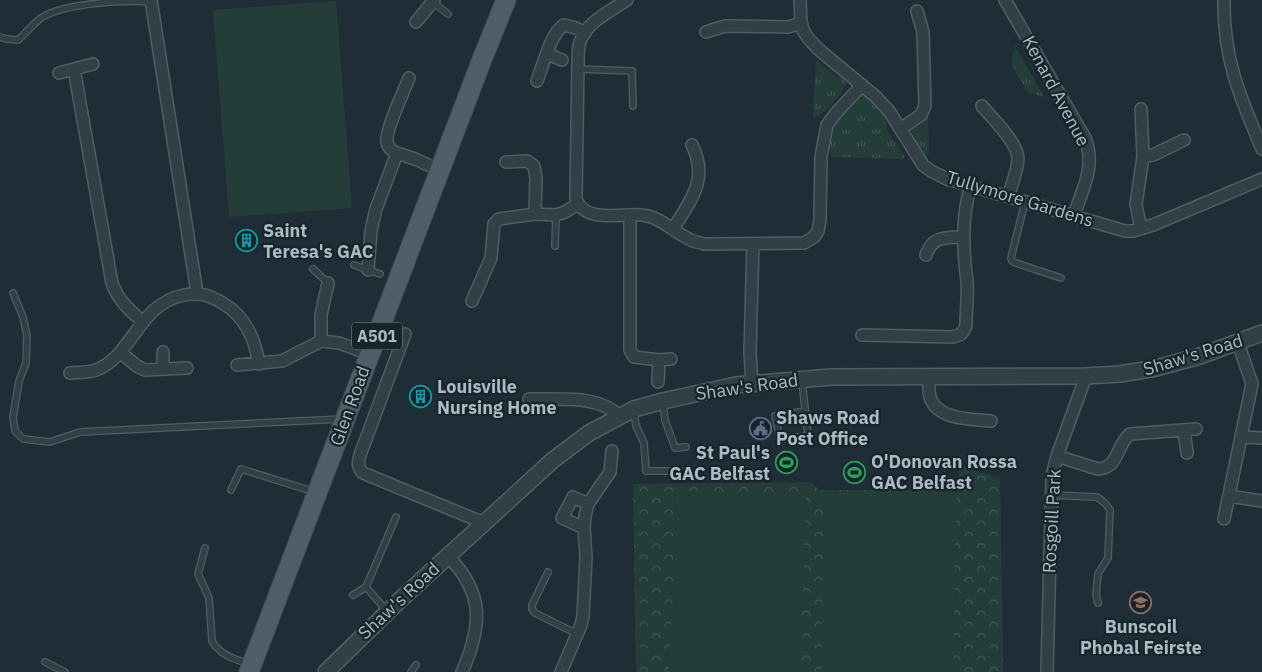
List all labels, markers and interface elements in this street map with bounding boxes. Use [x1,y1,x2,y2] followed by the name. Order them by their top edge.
[1018,32,1095,150] street label: Kenard Avenue
[944,165,1096,232] street label: Tullymore Gardens
[263,219,374,263] place label: Saint Teresa's GAC
[235,229,259,253] building icon: Saint Teresa's GAC
[352,322,402,350] road number: A501
[1140,328,1246,381] street label: Shaw's Road
[325,363,375,449] street label: Glen Road
[694,368,800,405] street label: Shaw's Road
[437,375,557,419] place label: Louisville Nursing Home
[409,385,433,409] building icon: Louisville Nursing Home
[776,406,880,450] place label: Shaws Road Post Office
[748,416,772,440] public building icon: Shaws Road Post Office
[669,441,770,485] place label: St Paul's GAC Belfast
[871,450,1017,494] place label: O'Donovan Rossa GAC Belfast
[774,451,798,475] sports icon: St Paul's GAC Belfast
[843,460,867,484] sports icon: O'Donovan Rossa GAC Belfast
[1037,468,1066,574] street label: Rosgoill Park
[353,557,444,644] street label: Shaw's Road
[1129,590,1153,614] school or university icon: Bunscoil Phobal Feirste
[1080,615,1202,659] place label: Bunscoil Phobal Feirste

